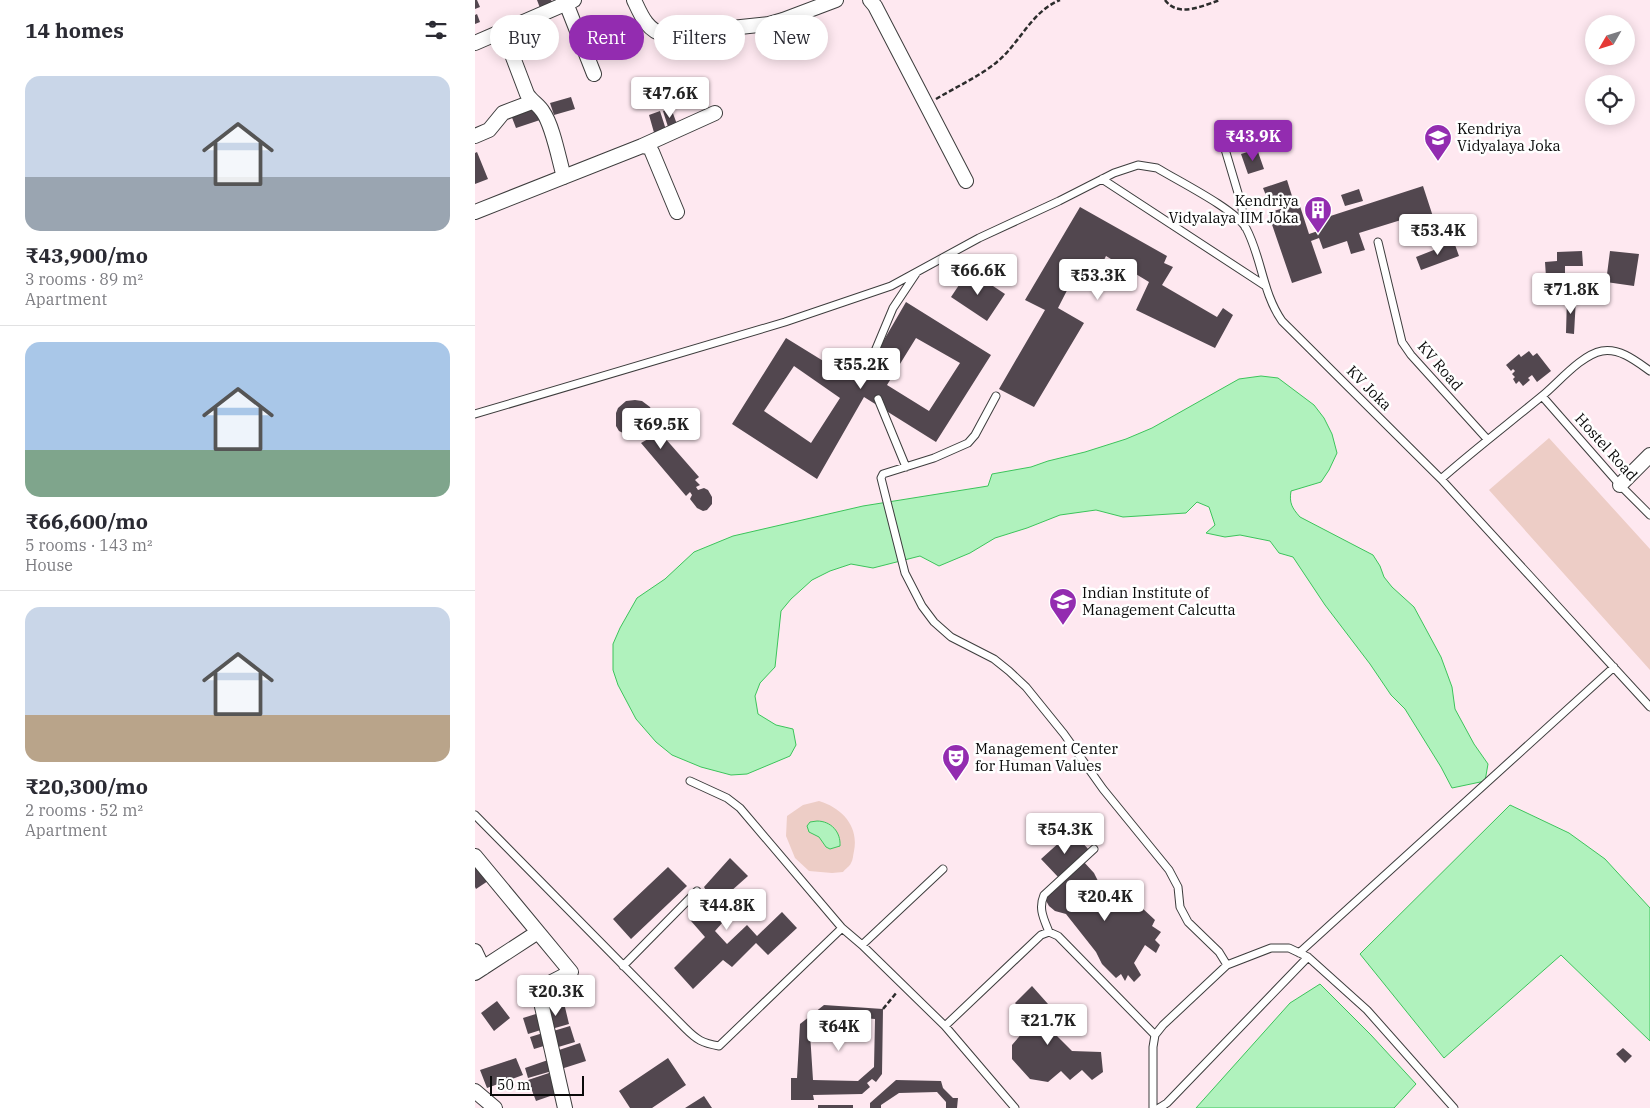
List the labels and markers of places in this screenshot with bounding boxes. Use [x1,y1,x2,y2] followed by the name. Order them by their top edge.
[629,76,711,119] pin: ₹47.6K
[1457,119,1561,155] place label: Kendriya Vidyalaya Joka
[1212,120,1294,162] pin: ₹43.9K
[1423,123,1453,162] school or university icon: Kendriya Vidyalaya Joka
[1168,191,1299,227] place label: Kendriya Vidyalaya IIM Joka
[1303,195,1333,234] building icon: Kendriya Vidyalaya IIM Joka
[1397,214,1479,256] pin: ₹53.4K
[937,254,1019,296] pin: ₹66.6K
[1057,258,1139,301] pin: ₹53.3K
[1530,272,1612,315] pin: ₹71.8K
[820,348,902,390] pin: ₹55.2K
[620,408,702,450] pin: ₹69.5K
[1082,583,1236,619] place label: Indian Institute of Management Calcutta
[1048,587,1078,626] school or university icon: Indian Institute of Management Calcutta
[975,739,1118,775] place label: Management Center for Human Values
[941,743,971,782] theatre icon: Management Center for Human Values
[1024,812,1106,855] pin: ₹54.3K
[1064,880,1146,922] pin: ₹20.4K
[686,888,768,931] pin: ₹44.8K
[515,974,597,1017] pin: ₹20.3K
[1007,1004,1089,1046] pin: ₹21.7K
[809,1010,869,1052] pin: ₹64K

